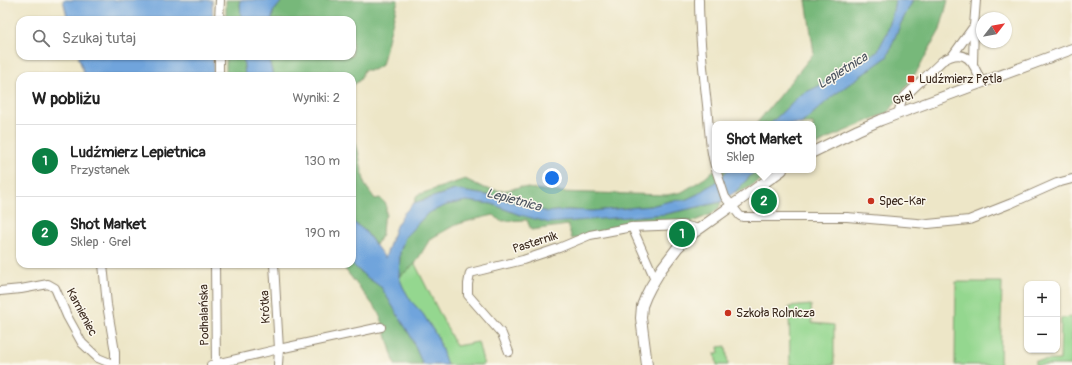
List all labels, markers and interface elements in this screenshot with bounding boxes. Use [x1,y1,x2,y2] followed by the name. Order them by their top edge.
[976,12,1012,48] north arrow
[16,16,356,60] search box
[30,27,52,49] icon: search
[62,29,136,48] text: Szukaj tutaj
[814,49,871,93] water label: Lepietnica
[919,72,1003,87] place label: Ludźmierz Pętla
[906,74,916,84] marker: Ludźmierz Pętla
[32,88,100,109] text: W pobliżu
[891,88,916,109] street label: Grel
[292,90,340,106] text: Wyniki: 2
[712,121,816,173] popup
[726,130,802,149] text: Shot Market
[70,143,206,162] text: Ludźmierz Lepietnica
[726,149,755,165] text: Sklep
[42,153,48,169] text: 1
[304,153,340,169] text: 130 m
[70,162,130,178] text: Przystanek
[542,168,562,188] your location
[485,185,544,215] water label: Lepietnica
[751,186,777,216] pin: 2
[879,194,927,209] place label: Spec-Kar
[866,196,876,206] marker: Spec-Kar
[70,215,146,234] text: Shot Market
[669,219,695,249] pin: 1
[41,225,49,241] text: 2
[305,225,340,241] text: 190 m
[511,228,559,257] street label: Pasternik
[70,234,131,250] text: Sklep · Grel
[1024,281,1060,353] map controls
[1024,281,1060,317] button: +
[196,284,213,346] street label: Podhalańska
[63,286,100,339] street label: Kamieniec
[257,289,274,324] street label: Krótka
[736,306,815,321] place label: Szkoła Rolnicza
[723,308,733,318] marker: Szkoła Rolnicza
[1024,317,1060,353] button: −

